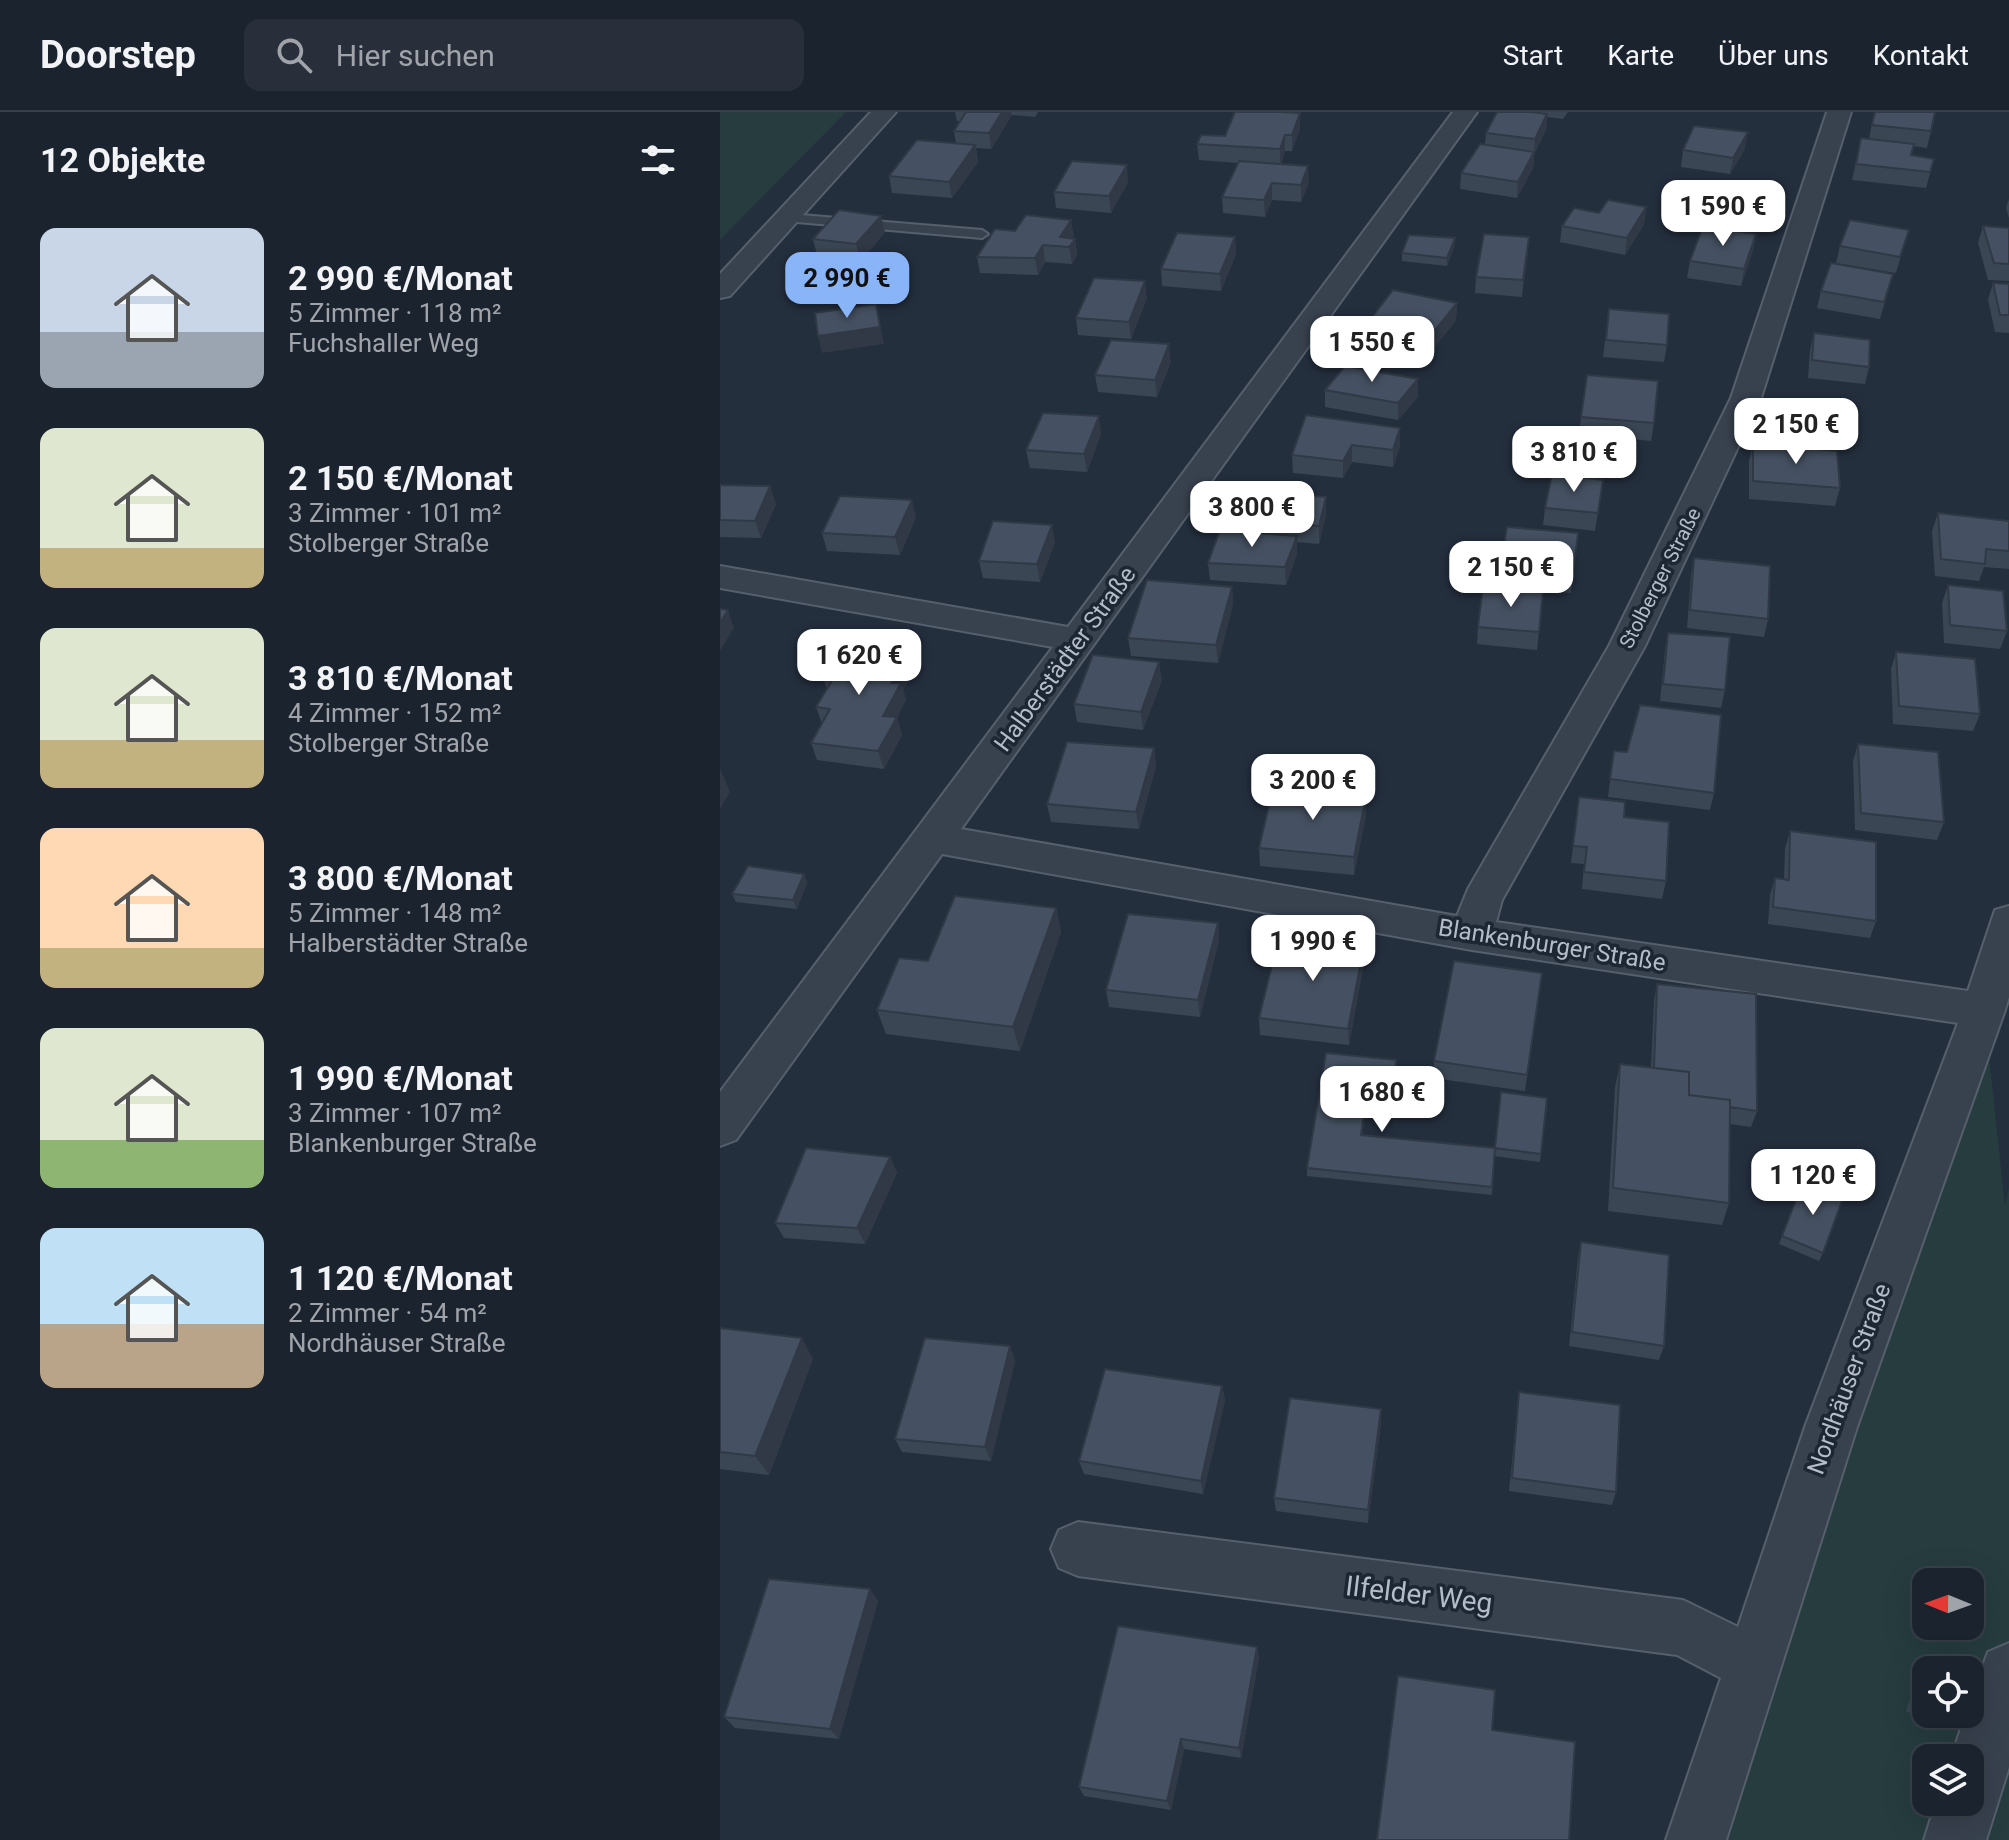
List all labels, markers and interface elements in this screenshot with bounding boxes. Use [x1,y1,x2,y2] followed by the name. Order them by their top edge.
[244,19,804,91] search box
[40,33,196,77] text: Doorstep
[272,33,316,77] icon: search
[336,38,495,73] text: Hier suchen
[1503,39,1563,72] text: Start
[1607,39,1674,72] text: Karte
[1718,39,1829,72] text: Über uns
[1873,39,1969,72] text: Kontakt
[636,138,680,182] icon: filters
[40,140,205,180] text: 12 Objekte
[1649,180,1797,248] pin: 1 590 €
[1679,191,1767,221] text: 1 590 €
[773,252,921,320] pin: 2 990 €
[288,258,513,298] text: 2 990 €/Monat
[104,260,200,356] icon: home
[803,263,891,293] text: 2 990 €
[288,298,501,328] text: 5 Zimmer · 118 m²
[1298,316,1446,384] pin: 1 550 €
[1328,327,1416,357] text: 1 550 €
[288,328,479,358] text: Fuchshaller Weg
[1722,398,1870,466] pin: 2 150 €
[1752,409,1840,439] text: 2 150 €
[1500,426,1648,494] pin: 3 810 €
[1530,437,1618,467] text: 3 810 €
[288,458,513,498] text: 2 150 €/Monat
[104,460,200,556] icon: home
[1178,481,1326,549] pin: 3 800 €
[1208,492,1296,522] text: 3 800 €
[288,498,501,528] text: 3 Zimmer · 101 m²
[1614,504,1706,652] street label: Stolberger Straße
[288,528,489,558] text: Stolberger Straße
[1437,541,1585,609] pin: 2 150 €
[1467,552,1555,582] text: 2 150 €
[989,561,1141,757] street label: Halberstädter Straße
[785,629,933,697] pin: 1 620 €
[815,640,903,670] text: 1 620 €
[288,658,513,698] text: 3 810 €/Monat
[104,660,200,756] icon: home
[288,698,501,728] text: 4 Zimmer · 152 m²
[288,728,489,758] text: Stolberger Straße
[1239,754,1387,822] pin: 3 200 €
[1269,765,1357,795] text: 3 200 €
[288,858,513,898] text: 3 800 €/Monat
[104,860,200,956] icon: home
[288,898,501,928] text: 5 Zimmer · 148 m²
[1436,913,1668,977] street label: Blankenburger Straße
[1239,915,1387,983] pin: 1 990 €
[1269,926,1357,956] text: 1 990 €
[288,928,528,958] text: Halberstädter Straße
[288,1058,513,1098] text: 1 990 €/Monat
[104,1060,200,1156] icon: home
[1308,1066,1456,1134] pin: 1 680 €
[1338,1077,1426,1107] text: 1 680 €
[288,1098,501,1128] text: 3 Zimmer · 107 m²
[288,1128,537,1158] text: Blankenburger Straße
[1739,1149,1887,1217] pin: 1 120 €
[1769,1160,1857,1190] text: 1 120 €
[288,1258,513,1298] text: 1 120 €/Monat
[104,1260,200,1356] icon: home
[1802,1280,1896,1478] street label: Nordhäuser Straße
[288,1298,487,1328] text: 2 Zimmer · 54 m²
[288,1328,506,1358] text: Nordhäuser Straße
[1912,1568,1984,1640] north arrow
[1912,1568,1984,1816] map controls
[1344,1569,1494,1620] street label: Ilfelder Weg
[1912,1656,1984,1728] button: locate
[1912,1744,1984,1816] button: layers

